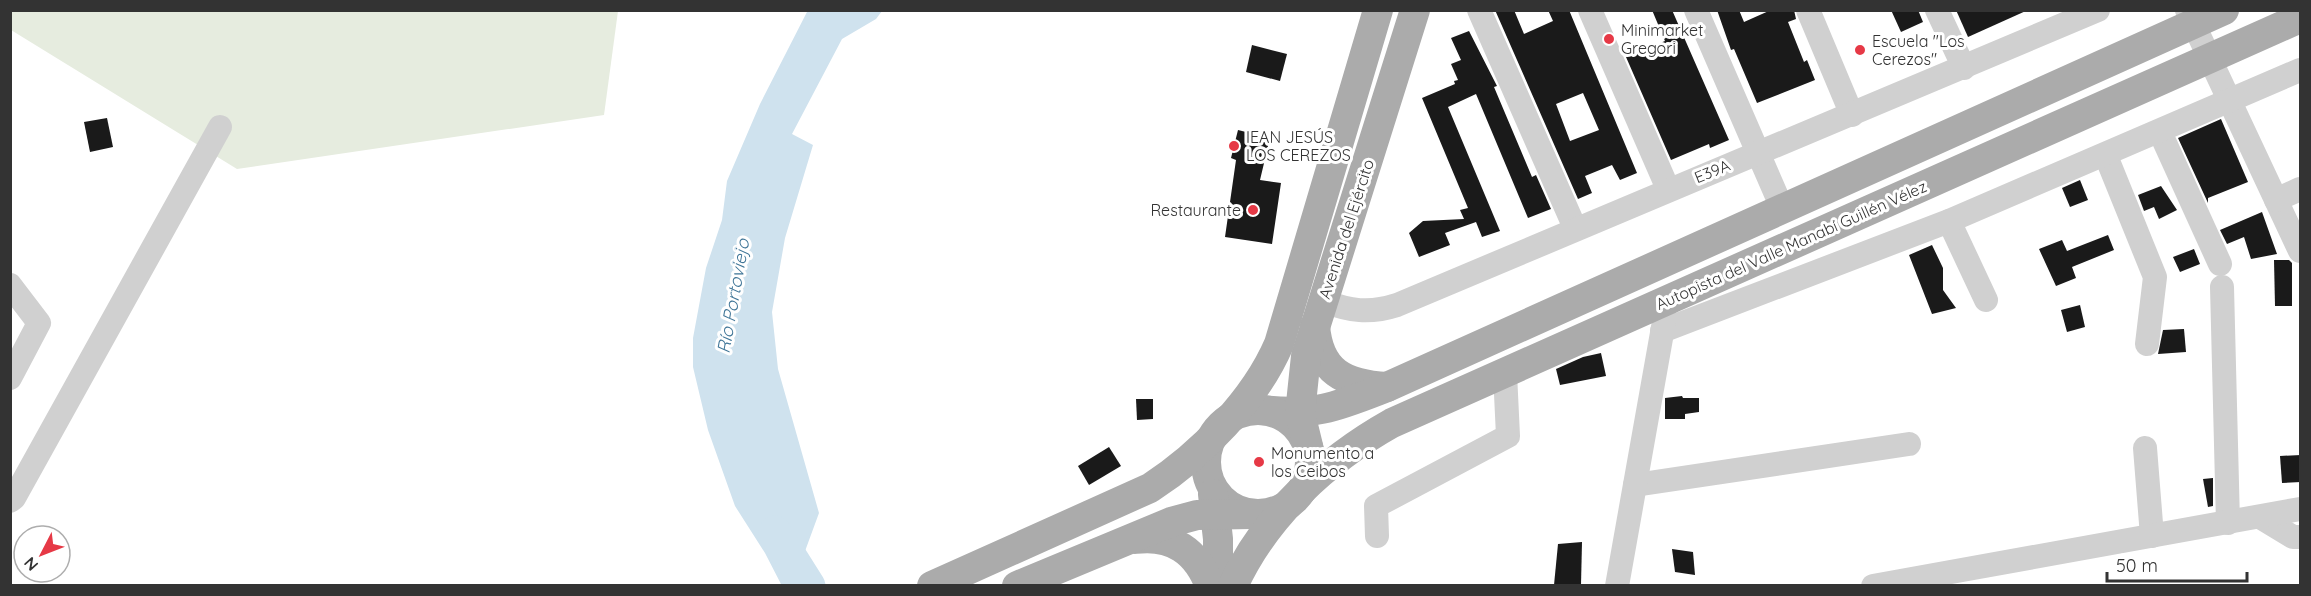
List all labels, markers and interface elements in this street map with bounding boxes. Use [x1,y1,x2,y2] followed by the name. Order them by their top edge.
[1621,20,1703,58] place label: Minimarket Gregori
[1872,31,1965,69] place label: Escuela "Los Cerezos"
[1602,32,1616,46] marker: Minimarket Gregori
[1853,43,1867,57] marker: Escuela "Los Cerezos"
[1246,127,1351,165] place label: IEAN JESÚS LOS CEREZOS
[1227,139,1241,153] marker: IEAN JESÚS LOS CEREZOS
[1691,155,1733,187] street label: E39A
[1314,157,1378,301] street label: Avenida del Ejército
[1652,176,1930,314] street label: Autopista del Valle Manabí Guillén Vélez
[1150,200,1241,220] place label: Restaurante
[1246,203,1260,217] marker: Restaurante
[712,236,755,355] water label: Río Portoviejo
[1271,443,1374,481] place label: Monumento a los Ceibos
[1252,455,1266,469] marker: Monumento a los Ceibos
[12,524,72,584] north arrow
[2107,545,2246,583] scale bar
[19,553,42,575] text: N
[2116,554,2158,577] text: 50 m

